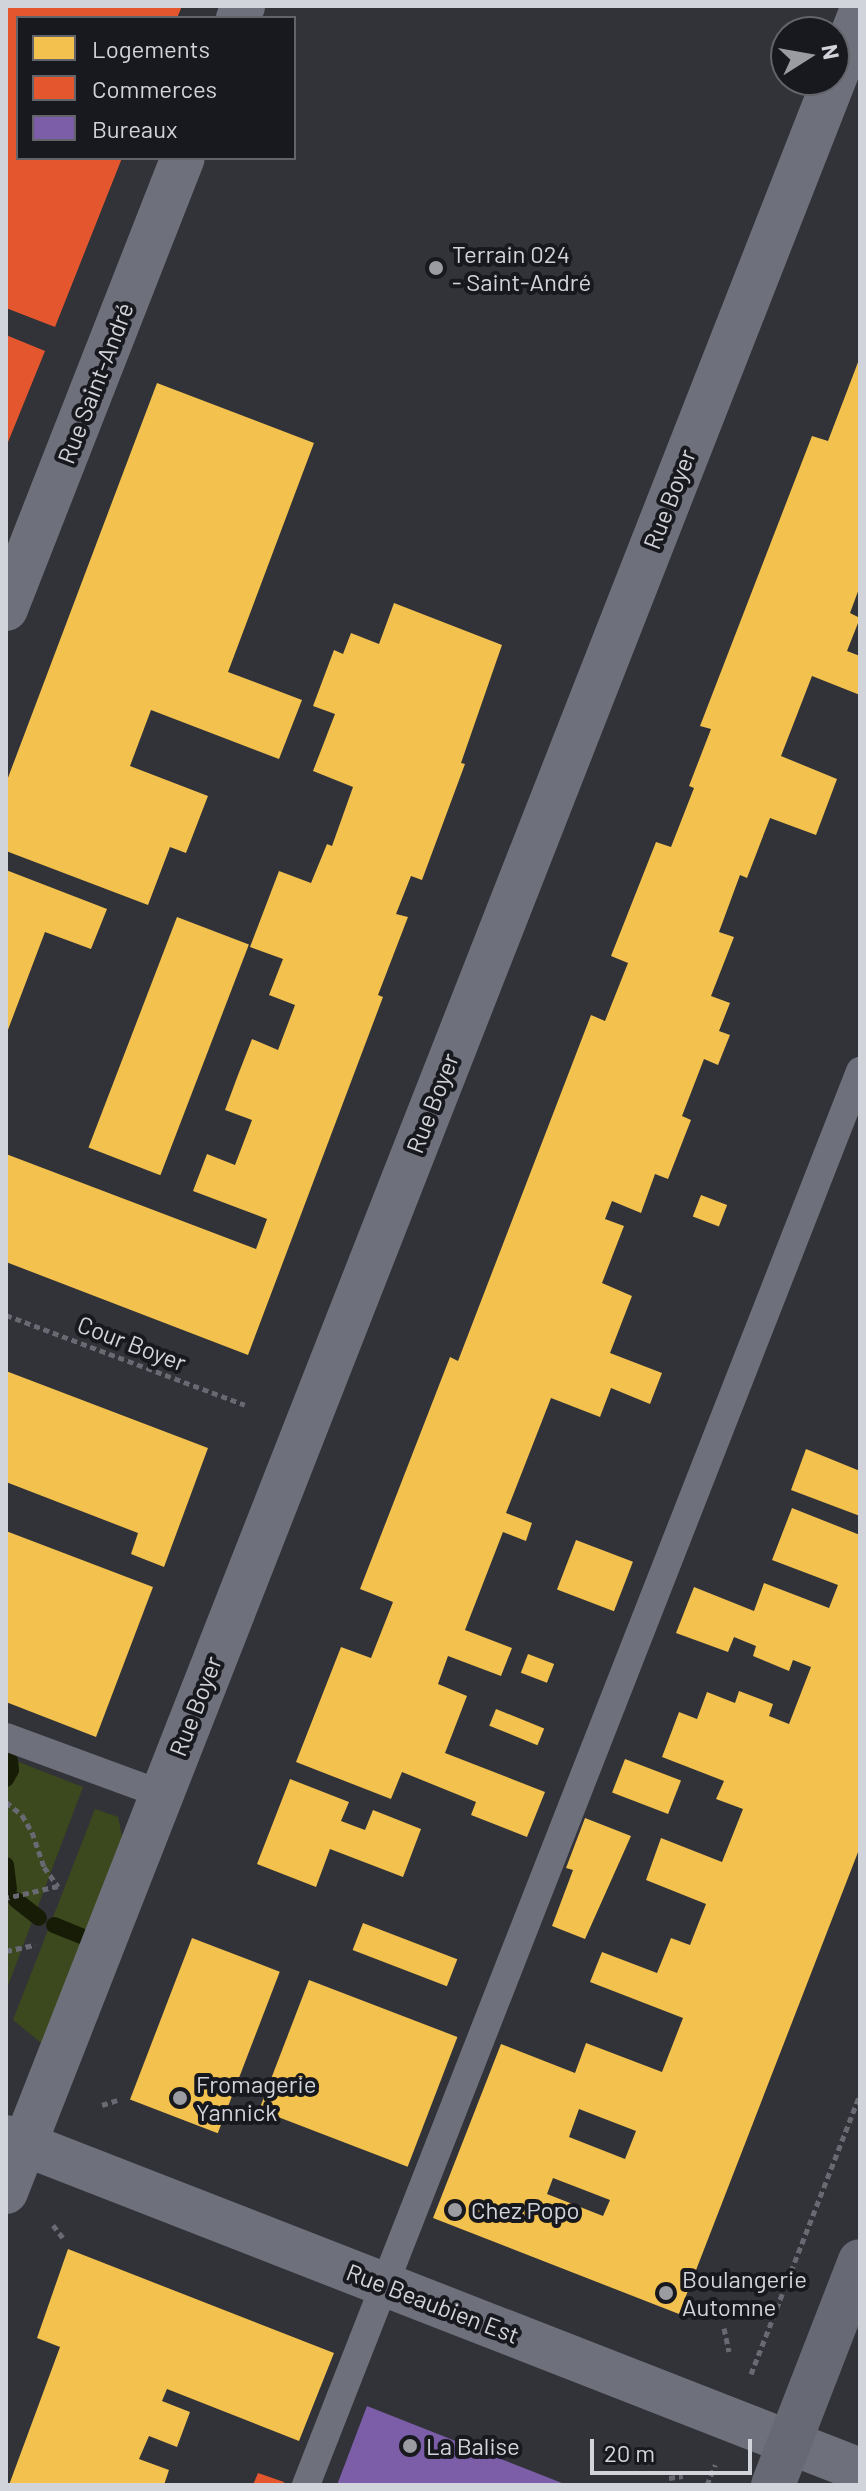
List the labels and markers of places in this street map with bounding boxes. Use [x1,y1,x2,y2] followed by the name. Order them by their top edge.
[452,240,591,296] place label: Terrain 024 - Saint-André
[427,259,445,277] marker: Terrain 024 - Saint-André
[196,2070,316,2126] place label: Fromagerie Yannick
[171,2089,189,2107] marker: Fromagerie Yannick
[471,2196,580,2224] place label: Chez Popo
[446,2201,464,2219] marker: Chez Popo
[682,2265,807,2321] place label: Boulangerie Automne
[657,2284,675,2302] marker: Boulangerie Automne
[426,2432,520,2460] place label: La Balise
[401,2437,419,2455] marker: La Balise

